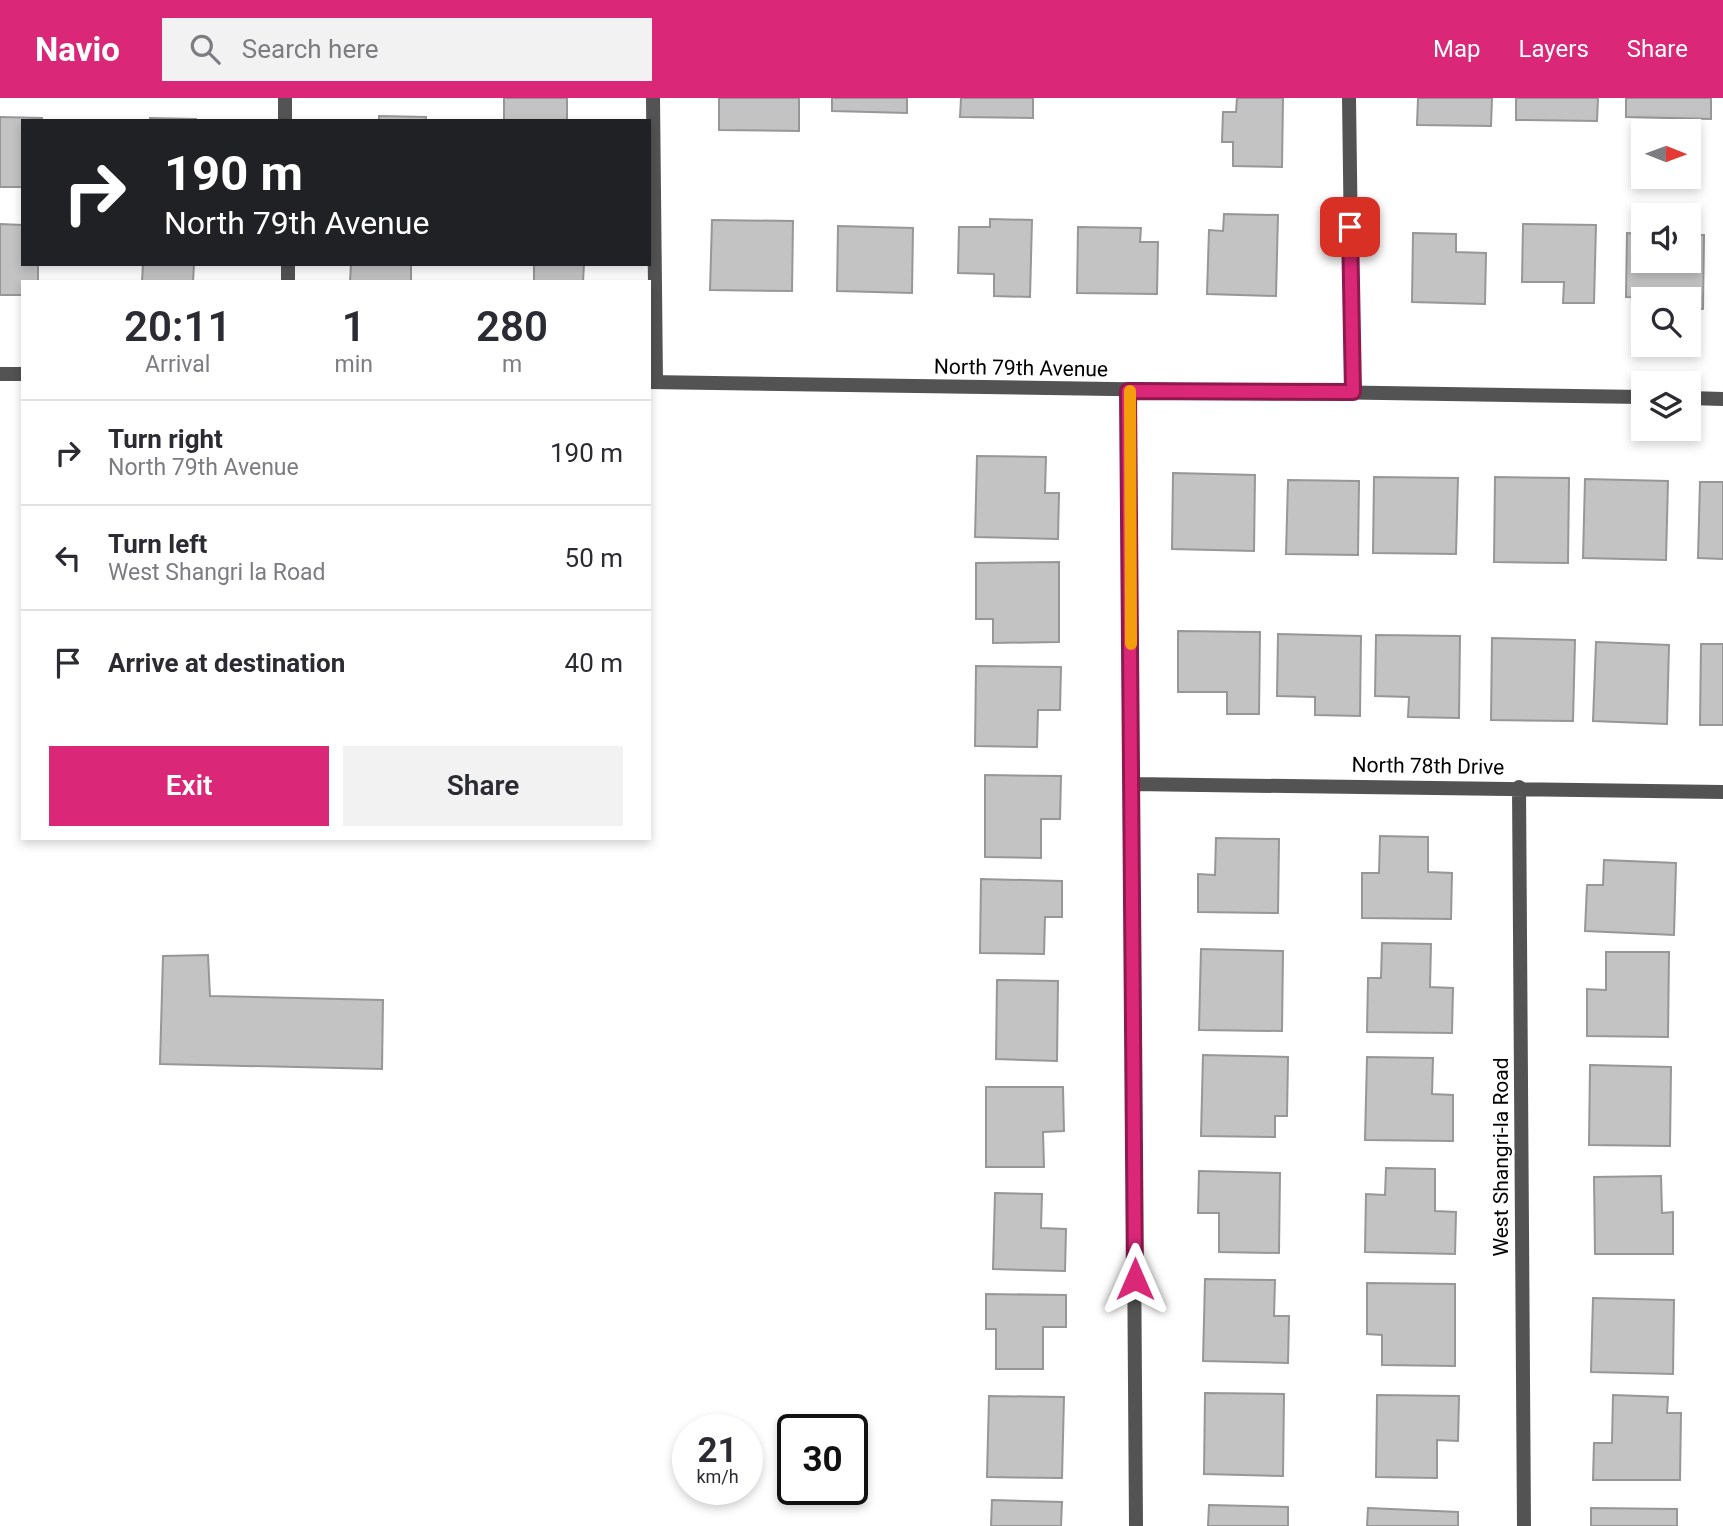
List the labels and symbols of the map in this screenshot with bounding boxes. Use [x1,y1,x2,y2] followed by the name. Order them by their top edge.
[1631,119,1701,189] north arrow
[1320,197,1380,257] pin
[934,354,1108,382] street label: North 79th Avenue
[1351,753,1505,779] street label: North 78th Drive
[1489,1057,1513,1257] street label: West Shangri-la Road
[1098,1242,1172,1316] position arrow
[777,1414,868,1505] speed limit sign: 30

